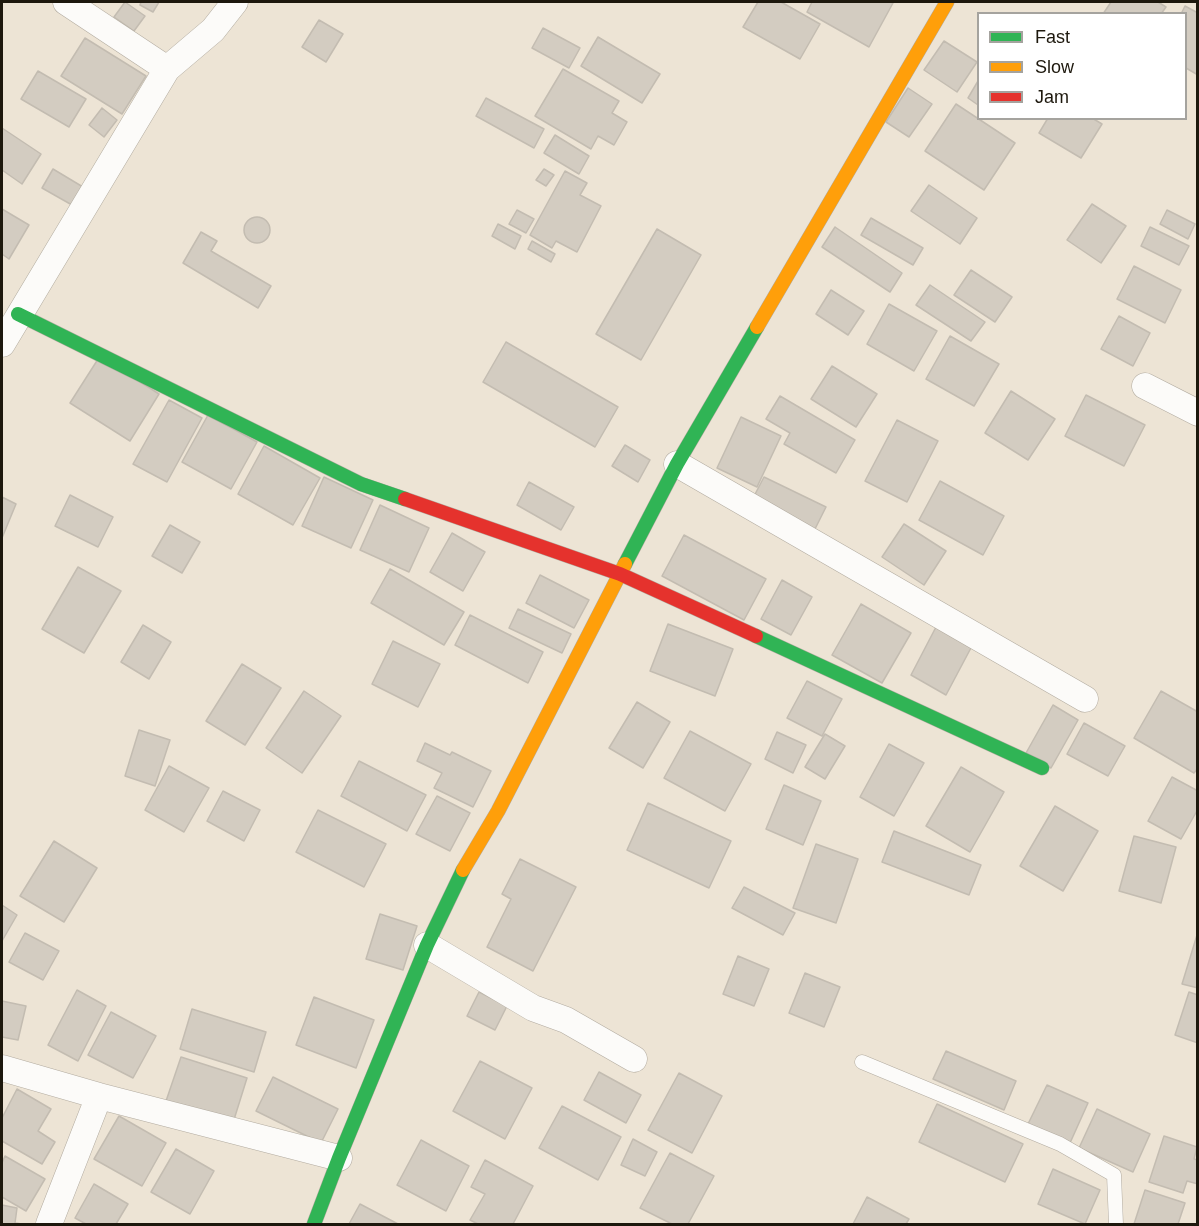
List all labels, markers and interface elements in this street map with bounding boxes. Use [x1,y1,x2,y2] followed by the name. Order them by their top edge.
[977,12,1187,120] legend
[1035,27,1070,47] text: Fast
[1035,57,1074,77] text: Slow
[1035,87,1069,107] text: Jam

